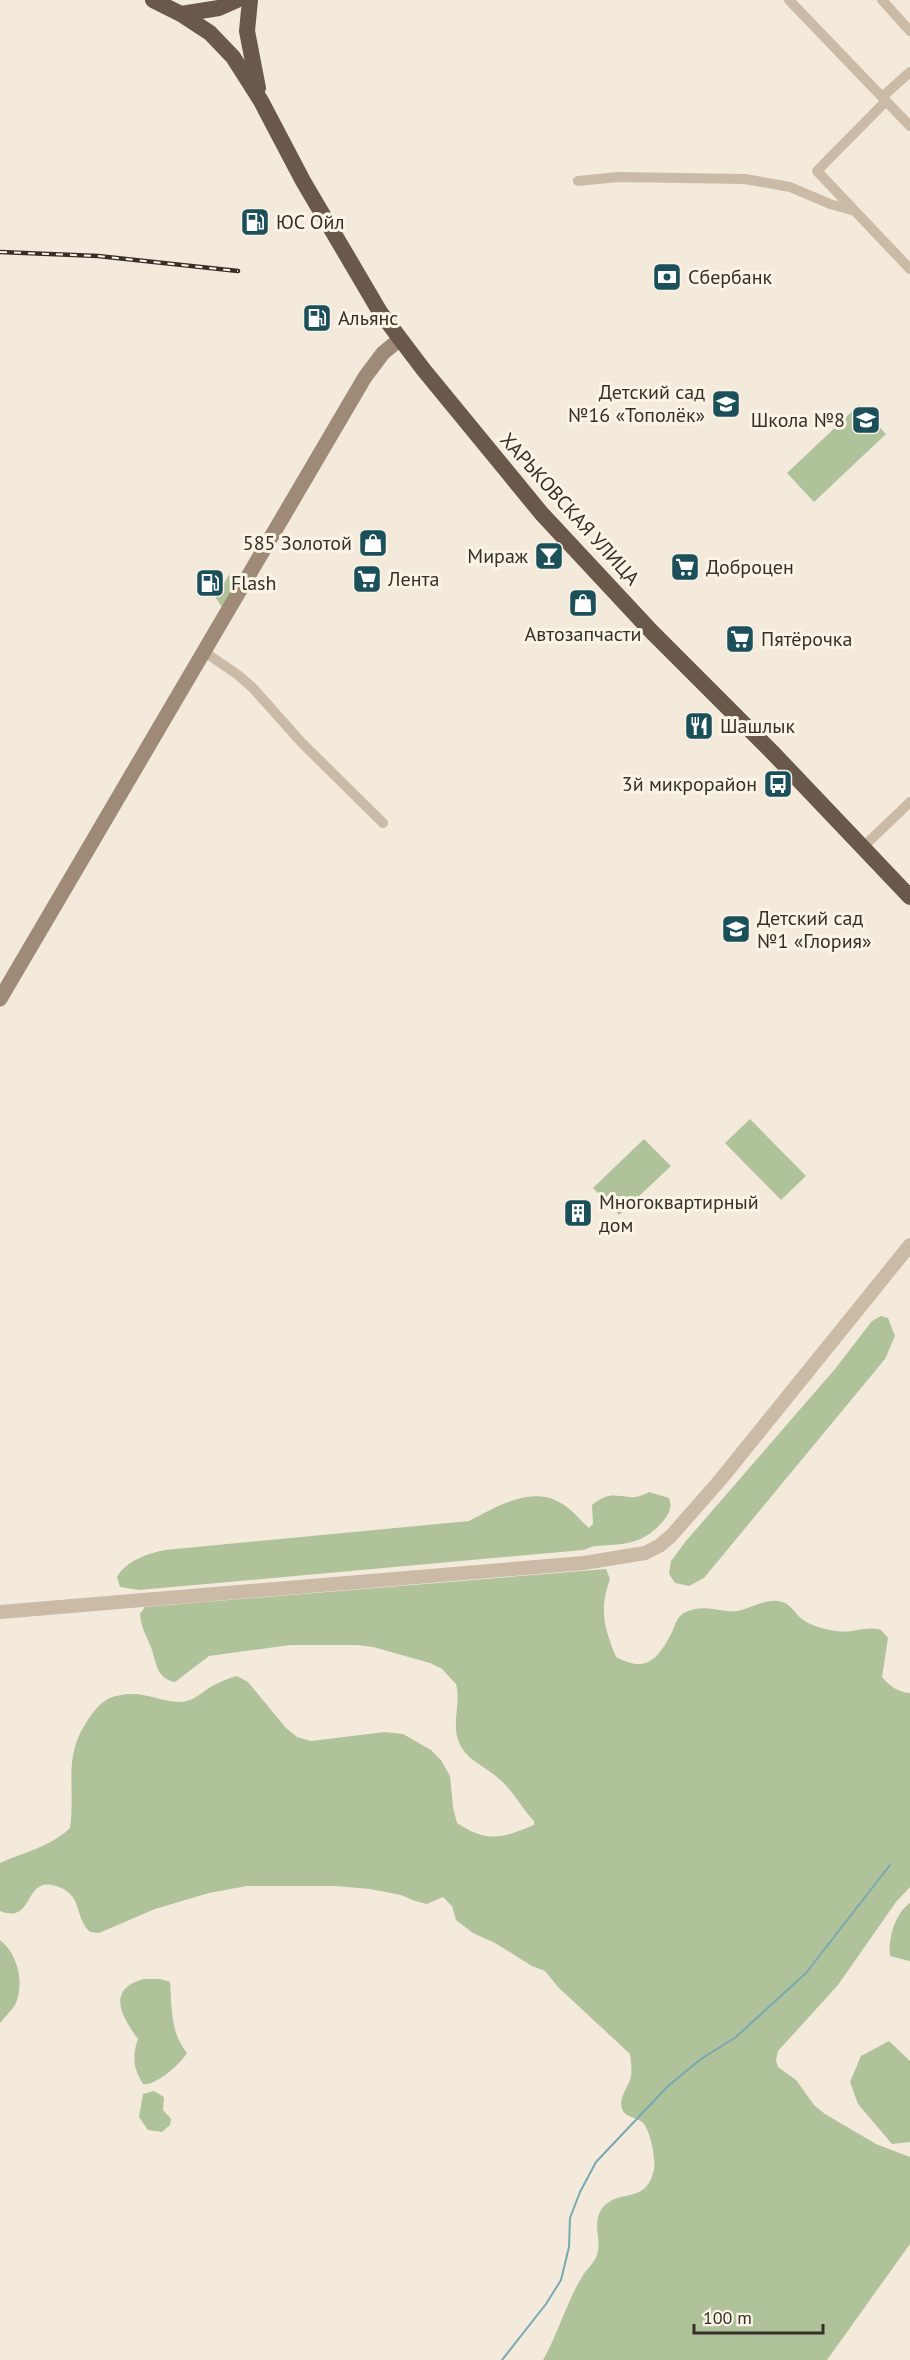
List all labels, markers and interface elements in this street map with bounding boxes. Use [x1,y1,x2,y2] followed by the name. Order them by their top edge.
[239,206,271,238] fuel station icon: ЮC Ойл
[276,209,344,235] place label: ЮC Ойл
[651,261,683,293] bank icon: Сбербанк
[688,264,773,290] place label: Сбербанк
[301,302,333,334] fuel station icon: Альянс
[338,305,398,331] place label: Альянс
[568,379,705,428] place label: Детский сад №16 «Тополёк»
[710,388,742,420] school or university icon: Детский сад №16 «Тополёк»
[850,404,882,436] school or university icon: Школа №8
[751,407,845,433] place label: Школа №8
[495,427,646,591] street label: ХАРЬКОВСКАЯ УЛИЦА
[357,527,389,559] shop icon: 585 Золотой
[243,530,352,556] place label: 585 Золотой
[533,540,565,572] bar icon: Мираж
[467,543,529,569] place label: Мираж
[669,551,701,583] supermarket icon: Доброцен
[706,554,794,580] place label: Доброцен
[351,563,383,595] supermarket icon: Лента
[387,566,439,592] place label: Лента
[194,567,226,599] fuel station icon: Flash
[231,570,276,596] place label: Flash
[567,587,599,619] shop icon: Автозапчасти
[525,621,641,647] place label: Автозапчасти
[724,623,756,655] supermarket icon: Пятёрочка
[761,626,852,652] place label: Пятёрочка
[683,710,715,742] restaurant icon: Шашлык
[720,713,795,739] place label: Шашлык
[762,768,794,800] bus stop icon: 3й микрорайон
[622,771,757,797] place label: 3й микрорайон
[757,905,872,954] place label: Детский сад №1 «Глория»
[720,913,752,945] school or university icon: Детский сад №1 «Глория»
[599,1189,759,1238] place label: Многоквартирный дом
[562,1197,594,1229] building icon: Многоквартирный дом
[694,2297,823,2335] scale bar
[703,2306,752,2329] text: 100 m

